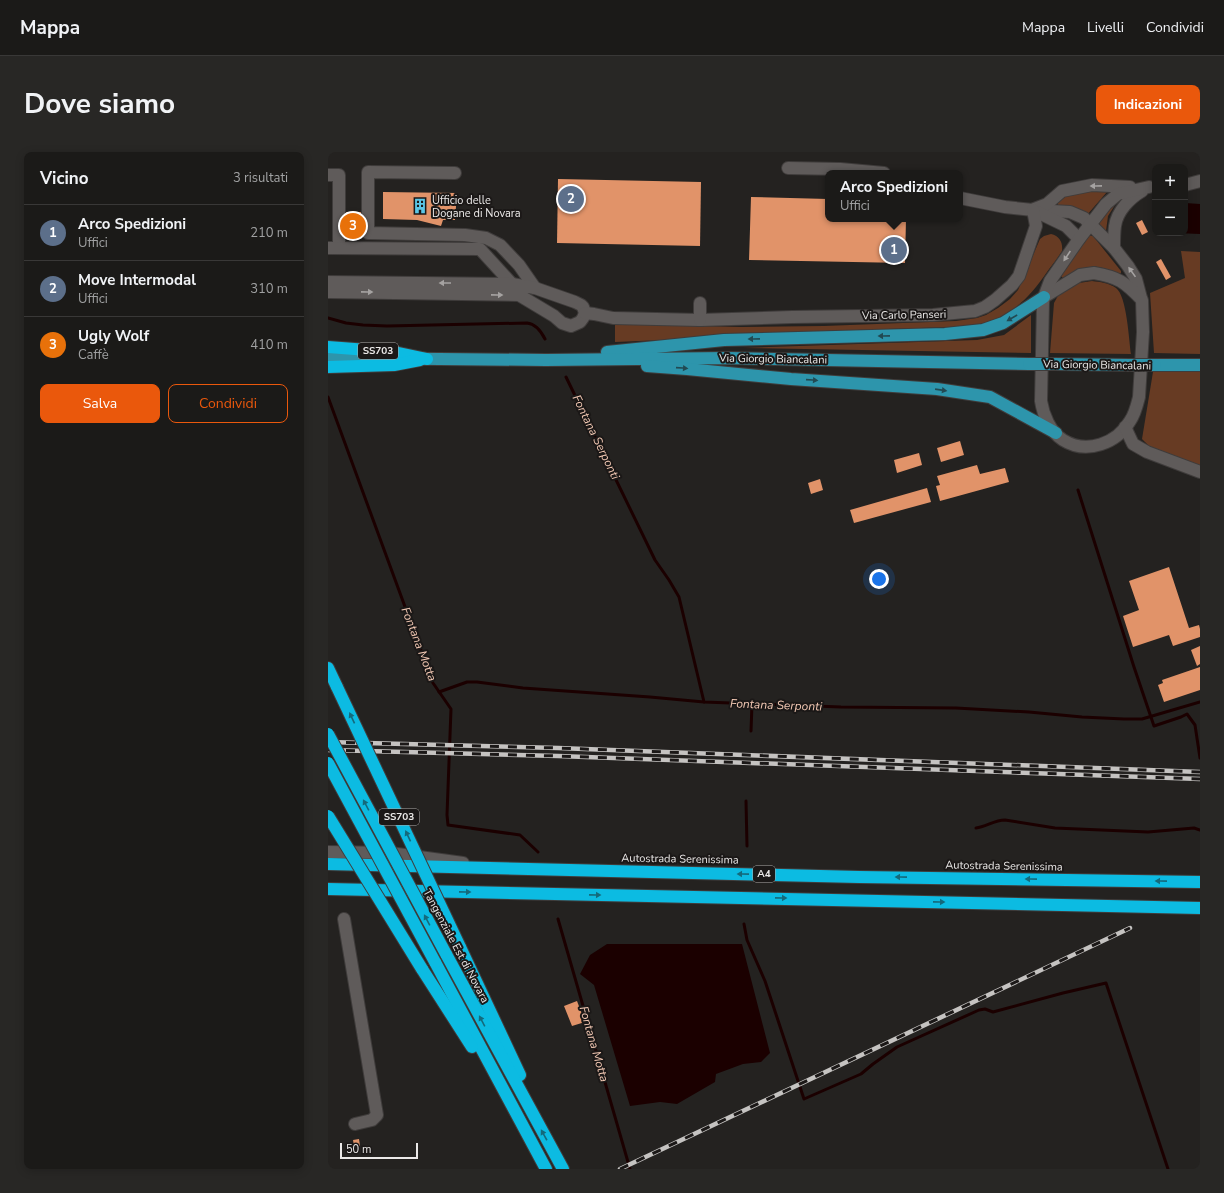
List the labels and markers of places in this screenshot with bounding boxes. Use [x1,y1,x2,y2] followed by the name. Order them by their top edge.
[558,184,584,214] pin: 2
[432,193,521,221] place label: Ufficio delle Dogane di Novara
[411,197,429,215] building icon: Ufficio delle Dogane di Novara
[340,211,366,241] pin: 3
[881,235,907,265] pin: 1

